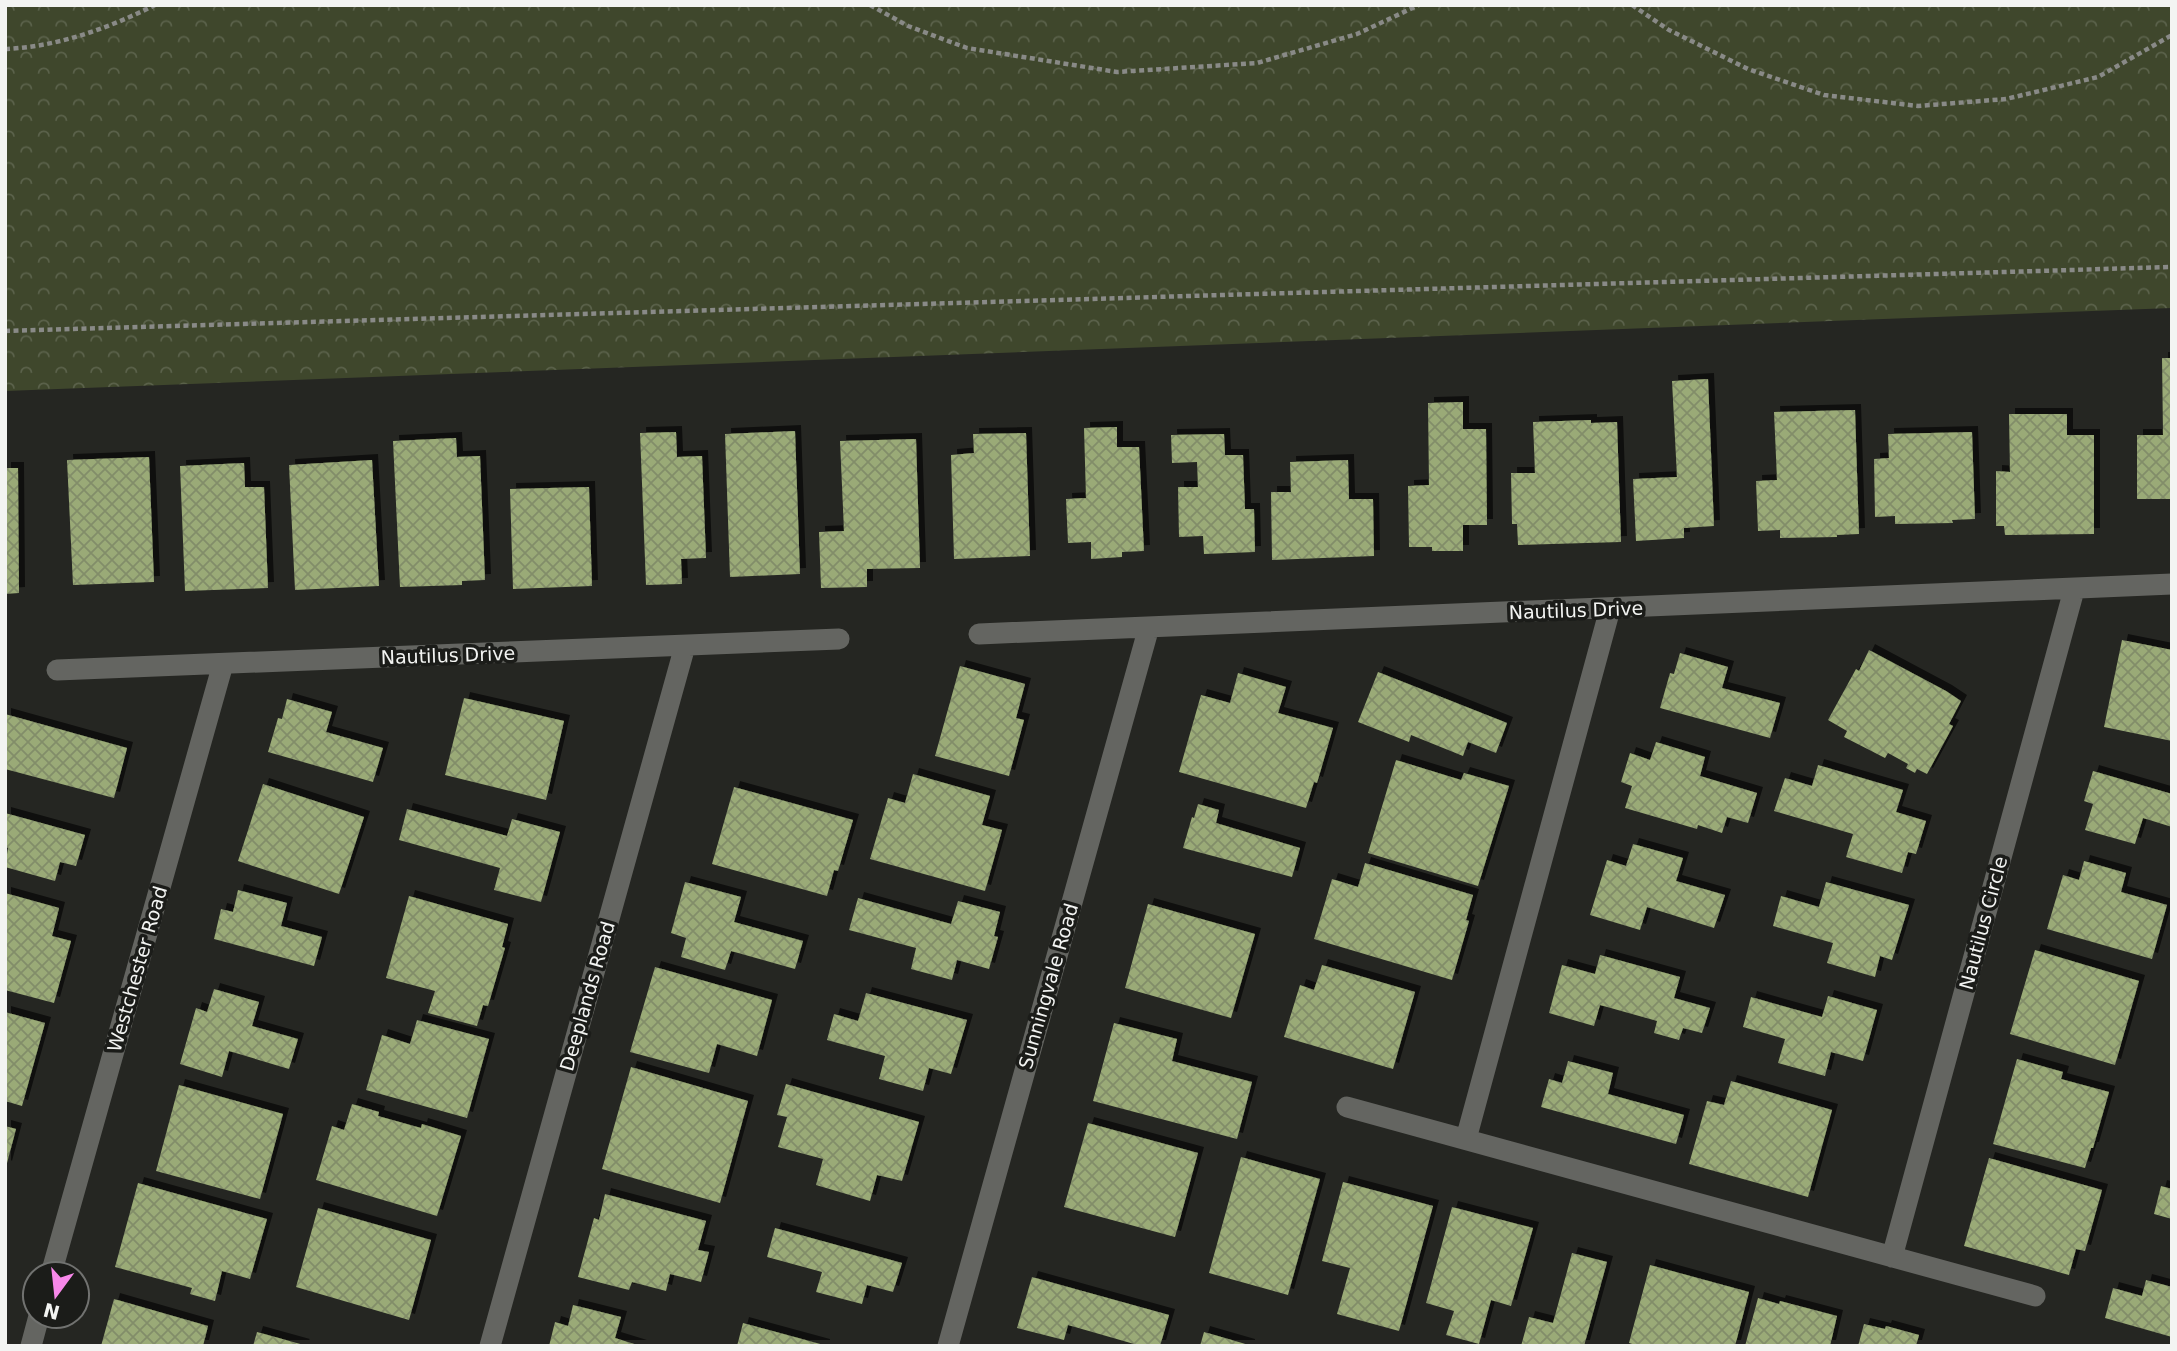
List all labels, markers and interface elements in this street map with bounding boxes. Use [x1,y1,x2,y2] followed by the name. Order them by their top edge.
[1508,597,1644,623] street label: Nautilus Drive
[380,642,516,668] street label: Nautilus Drive
[1955,854,2011,992] street label: Nautilus Circle
[103,884,171,1054] street label: Westchester Road
[1014,901,1082,1071] street label: Sunningvale Road
[555,919,619,1073] street label: Deeplands Road
[21,1260,91,1330] north arrow
[41,1299,62,1324] text: N

